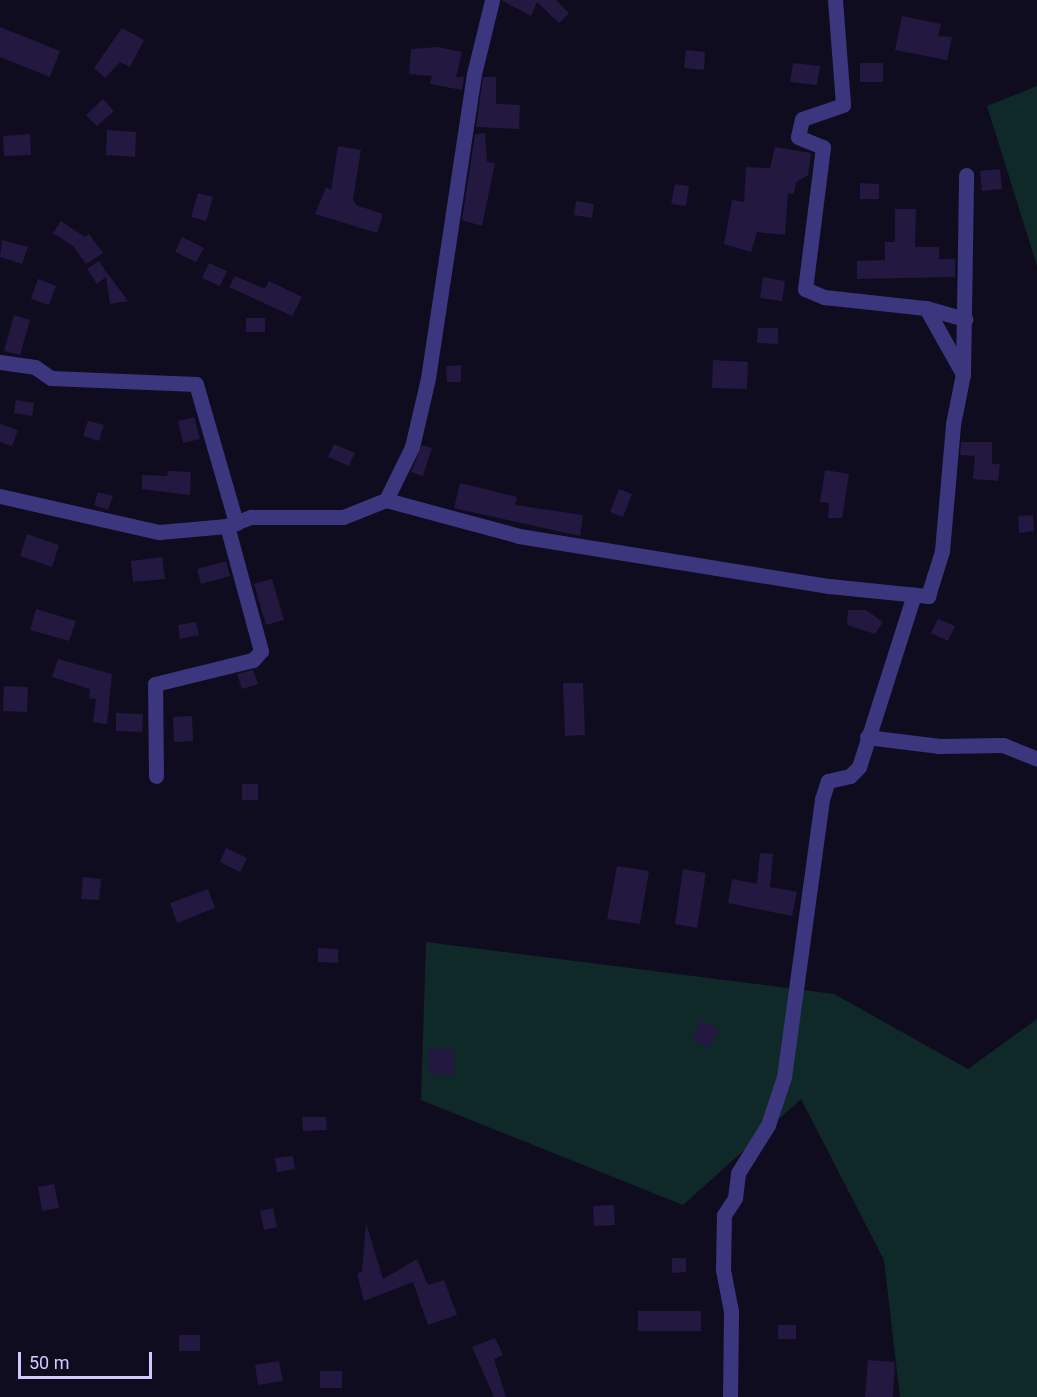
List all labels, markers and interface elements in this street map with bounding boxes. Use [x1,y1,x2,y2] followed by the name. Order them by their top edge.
[21,1340,154,1378] scale bar
[29,1352,69,1373] text: 50 m

